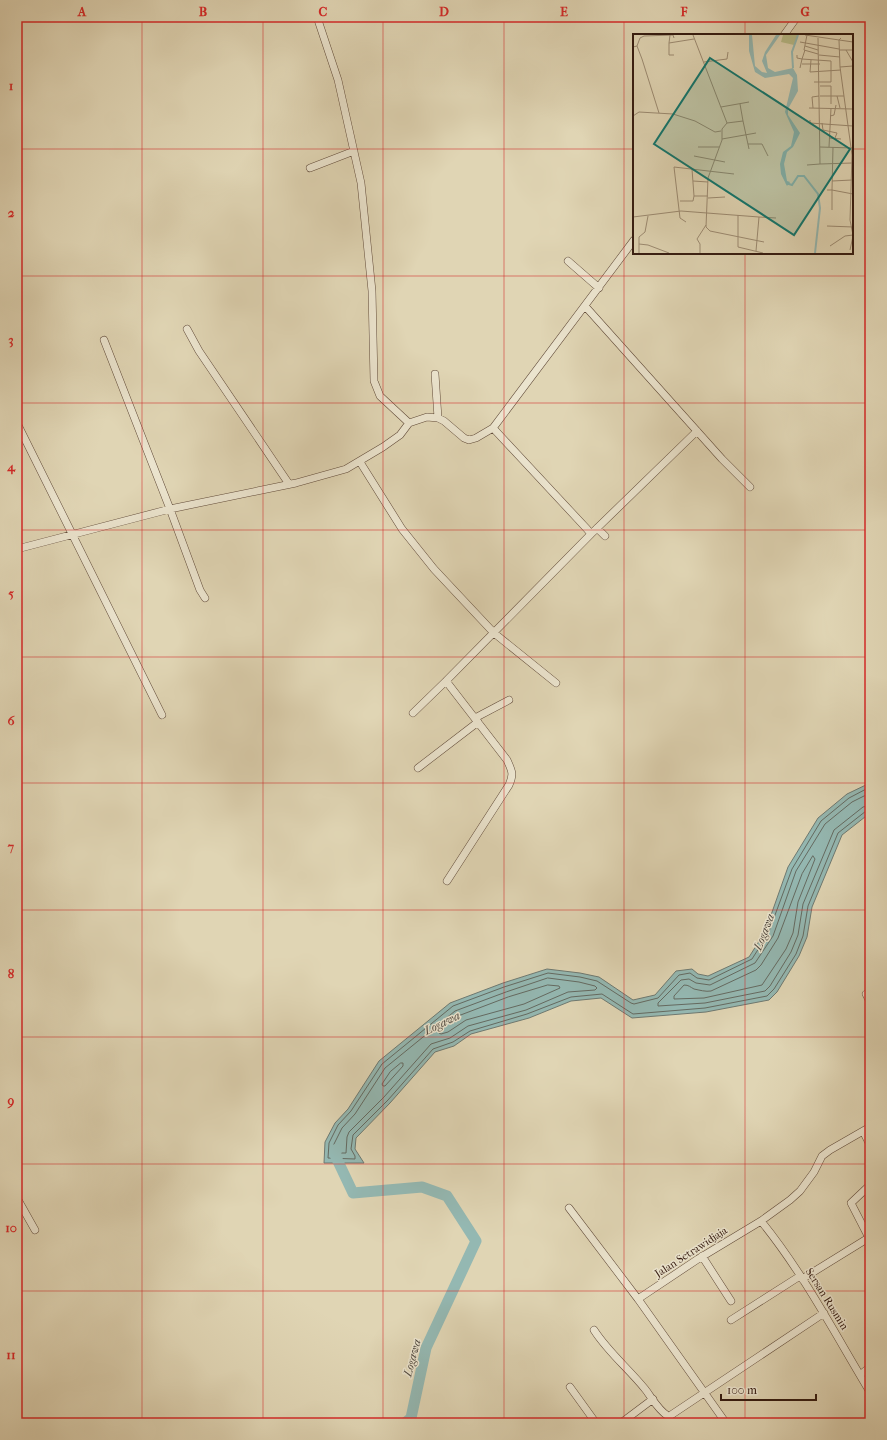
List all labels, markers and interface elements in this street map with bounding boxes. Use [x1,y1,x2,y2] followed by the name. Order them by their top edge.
[77,4,87,19] text: A
[199,4,208,19] text: B
[319,4,328,19] text: C
[439,4,449,19] text: D
[560,4,568,19] text: E
[680,4,688,19] text: F
[800,4,810,19] text: G
[633,34,853,254] inset map
[9,78,14,93] text: 1
[8,205,15,220] text: 2
[8,332,14,348] text: 3
[6,459,16,475] text: 4
[8,586,14,601] text: 5
[7,713,15,728] text: 6
[7,839,15,854] text: 7
[750,912,777,953] water label: Logawa
[8,966,15,981] text: 8
[421,1008,462,1038] water label: Logawa
[7,1093,15,1109] text: 9
[5,1220,17,1235] text: 10
[652,1223,730,1281] street label: Jalan Setrawidjaja
[803,1266,852,1333] street label: Sersan Rusmin
[400,1338,424,1379] water label: Logawa
[6,1347,16,1362] text: 11
[721,1376,816,1402] scale bar
[727,1383,757,1397] text: 100 m

